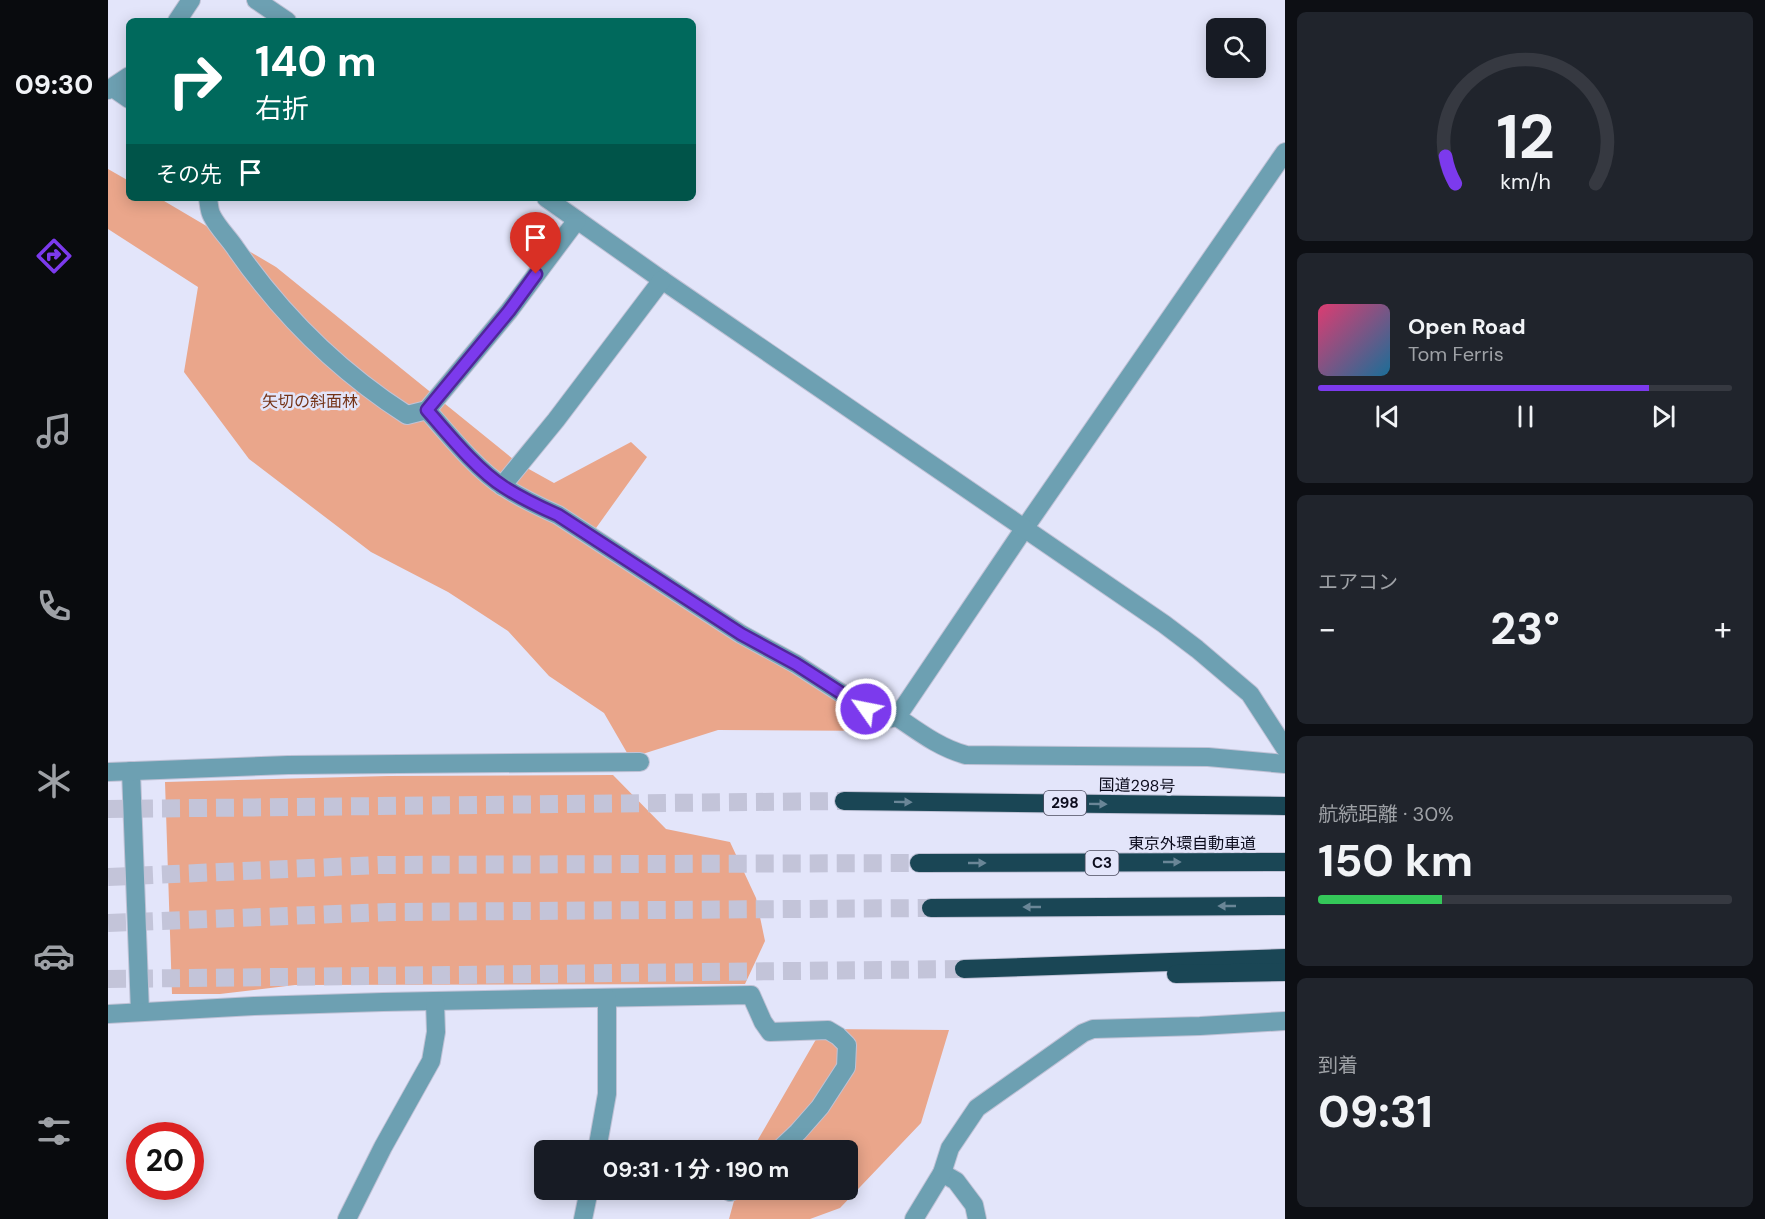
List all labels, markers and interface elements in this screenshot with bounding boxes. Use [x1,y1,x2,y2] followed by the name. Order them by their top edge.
[1206,18,1266,78] map controls
[1206,18,1266,78] button: search
[255,34,377,89] text: 140 m
[156,42,234,120] icon: right
[15,67,93,102] text: 09:30
[255,91,309,126] text: 右折
[1496,96,1554,177] text: 12
[234,156,267,189] icon: arrive
[156,160,222,189] text: その先
[1500,168,1550,196] text: km/h
[510,212,561,274] pin
[519,221,552,254] icon: arrive
[33,235,75,277] icon: directions
[1408,312,1526,341] text: Open Road
[1408,341,1504,367] text: Tom Ferris
[262,391,358,412] park label: 矢切の斜面林
[1371,400,1404,433] icon: previous
[1509,400,1542,433] icon: pause
[1647,400,1680,433] icon: next
[33,410,75,452] icon: music
[1318,569,1398,595] text: エアコン
[33,585,75,627] icon: phone
[1490,599,1560,658] text: 23°
[1318,607,1336,650] text: −
[1714,607,1732,650] text: +
[834,677,898,741] position arrow
[33,760,75,802] icon: climate
[1099,774,1175,797] street label: 国道298号
[1044,791,1086,815] road number: 298
[893,797,912,806] one-way arrow
[1088,799,1107,809] one-way arrow
[1318,801,1454,827] text: 航続距離 · 30%
[1318,831,1473,890] text: 150 km
[1128,833,1256,854] street label: 東京外環自動車道
[1086,851,1118,875] road number: C3
[1163,857,1182,867] one-way arrow
[968,858,987,868] one-way arrow
[1217,901,1236,911] one-way arrow
[1022,902,1041,912] one-way arrow
[33,935,75,977] icon: car
[1318,1052,1358,1078] text: 到着
[1318,1082,1433,1141] text: 09:31
[33,1110,75,1152] icon: filters
[126,1122,204,1200] speed limit sign: 20
[603,1155,789,1184] text: 09:31 · 1 分 · 190 m

